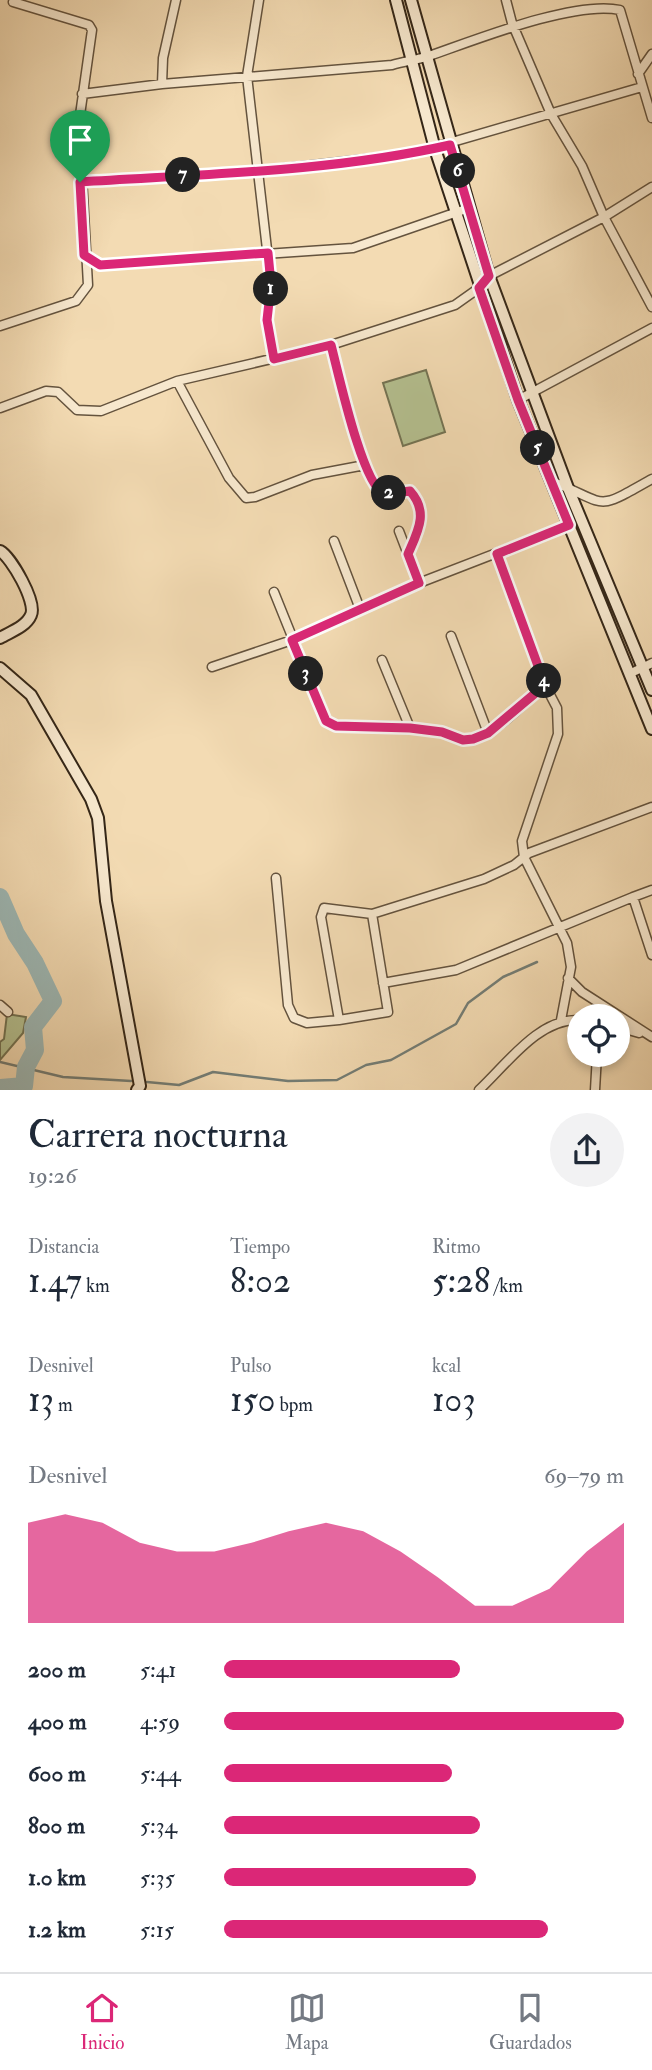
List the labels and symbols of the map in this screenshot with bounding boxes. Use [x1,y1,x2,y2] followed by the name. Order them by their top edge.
[50,110,110,182] pin
[440,154,476,188] pin: 6
[166,158,200,192] pin: 7
[254,272,288,306] pin: 1
[520,430,556,466] pin: 5
[372,476,406,510] pin: 2
[288,656,324,692] pin: 3
[526,664,562,698] pin: 4

